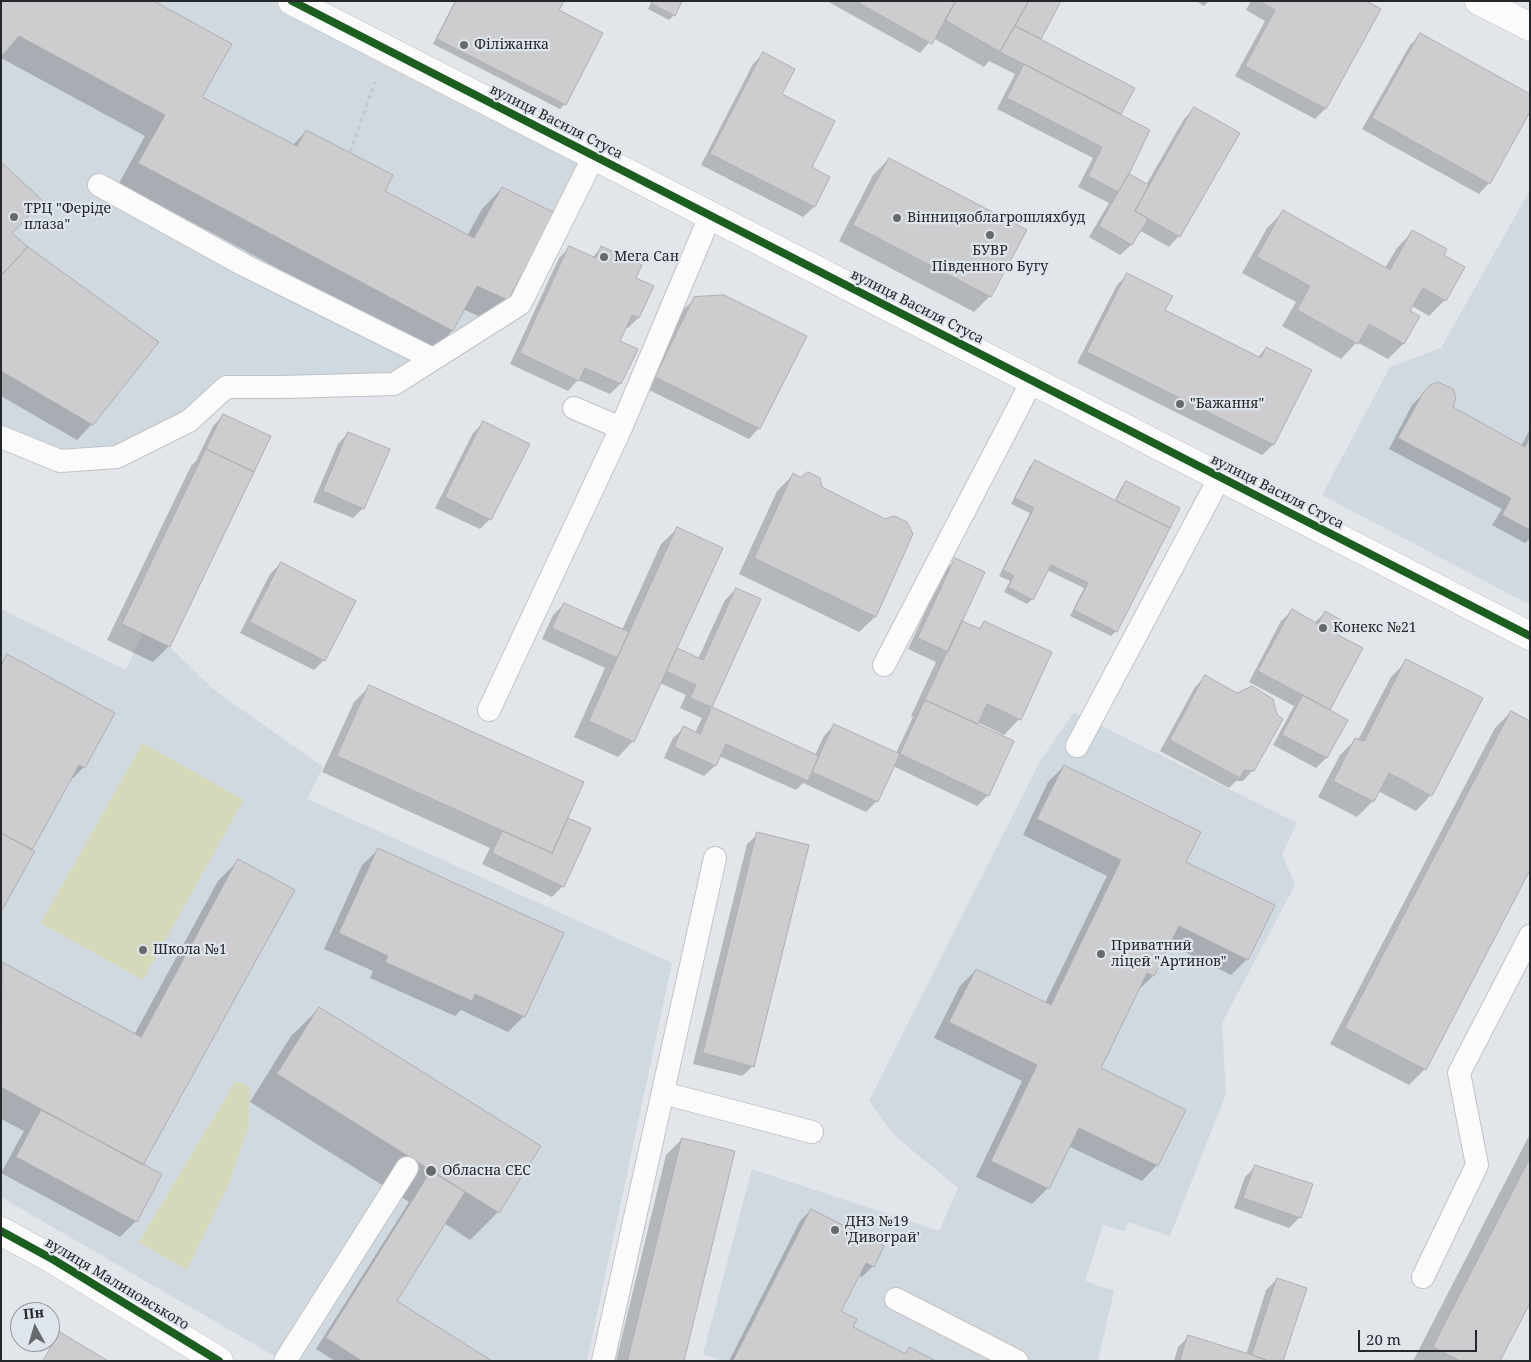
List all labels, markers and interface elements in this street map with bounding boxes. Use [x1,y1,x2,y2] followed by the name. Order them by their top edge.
[474,37,549,53] place label: Філіжанка
[458,39,470,51] marker: Філіжанка
[487,81,625,163] street label: вулиця Василя Стуса
[24,201,111,233] place label: ТРЦ "Феріде плаза"
[907,210,1085,226] place label: Вінницяоблагрошляхбуд
[8,211,20,223] marker: ТРЦ "Феріде плаза"
[891,212,903,224] marker: Вінницяоблагрошляхбуд
[984,229,996,241] marker: БУВР Південного Бугу
[932,243,1048,276] place label: БУВР Південного Бугу
[614,249,679,265] place label: Мега Сан
[598,251,610,263] marker: Мега Сан
[848,266,986,348] street label: вулиця Василя Стуса
[1190,396,1264,412] place label: "Бажання"
[1174,398,1186,410] marker: "Бажання"
[1208,451,1346,533] street label: вулиця Василя Стуса
[1333,620,1417,636] place label: Конекс №21
[1317,622,1329,634] marker: Конекс №21
[1111,938,1226,970] place label: Приватний ліцей "Артинов"
[153,942,227,958] place label: Школа №1
[137,944,149,956] marker: Школа №1
[1095,948,1107,960] marker: Приватний ліцей "Артинов"
[442,1163,531,1179] place label: Обласна СЕС
[424,1164,438,1178] marker: Обласна СЕС
[845,1214,920,1246] place label: ДНЗ №19 'Дивограй'
[829,1224,841,1236] marker: ДНЗ №19 'Дивограй'
[42,1234,192,1334] street label: вулиця Малиновського
[10,1302,60,1352] north arrow
[22,1302,45,1323] text: Пн
[1361,1320,1480,1352] scale bar
[1366,1329,1401,1349] text: 20 m

